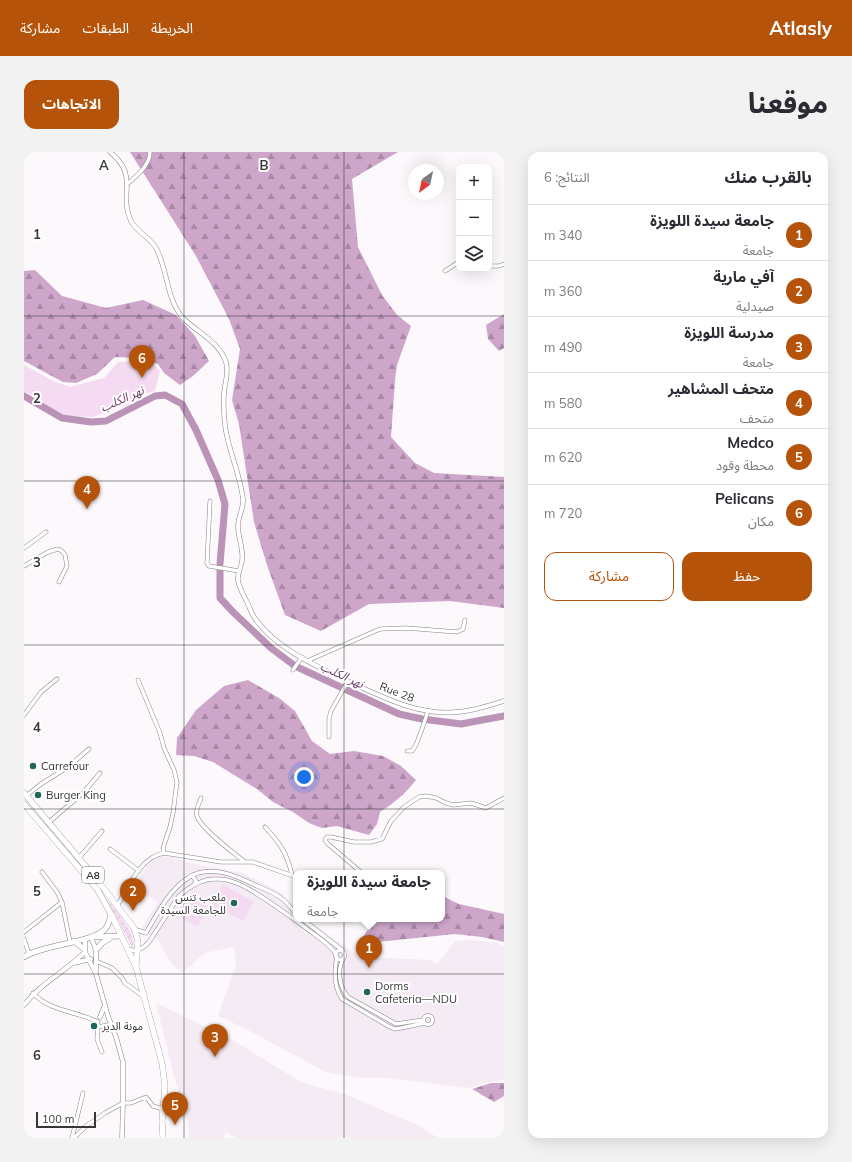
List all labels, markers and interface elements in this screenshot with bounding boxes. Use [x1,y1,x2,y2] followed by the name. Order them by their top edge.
[769,16,832,40] text: Atlasly
[20,19,60,37] text: مشاركة
[82,19,129,37] text: الطبقات
[151,19,193,37] text: الخريطة
[24,80,119,129] button: الاتجاهات
[748,85,828,120] text: موقعنا
[99,157,109,173] text: A
[260,157,269,173] text: B
[408,164,444,200] north arrow
[456,164,492,272] map controls
[456,164,492,200] button: +
[724,166,812,187] text: بالقرب منك
[544,169,590,185] text: النتائج: 6
[456,200,492,236] button: −
[650,211,774,230] text: جامعة سيدة اللويزة
[33,226,41,242] text: 1
[544,227,582,243] text: 340 m
[795,227,803,243] text: 1
[456,236,492,272] button: layers
[743,242,774,258] text: جامعة
[713,267,774,286] text: آفي مارية
[544,283,582,299] text: 360 m
[795,283,803,299] text: 2
[736,298,774,314] text: صيدلية
[684,323,774,342] text: مدرسة اللويزة
[544,339,582,355] text: 490 m
[795,339,803,355] text: 3
[129,345,155,378] pin: 6
[743,354,774,370] text: جامعة
[668,379,774,398] text: متحف المشاهير
[98,382,147,415] water label: نهر الكلب
[33,390,41,406] text: 2
[544,395,582,411] text: 580 m
[795,395,803,411] text: 4
[740,410,774,426] text: متحف
[727,433,774,452] text: Medco
[544,449,582,465] text: 620 m
[795,449,803,465] text: 5
[716,457,774,473] text: محطة وقود
[74,476,100,509] pin: 4
[715,489,774,508] text: Pelicans
[544,505,582,521] text: 720 m
[795,505,803,521] text: 6
[748,513,774,529] text: مكان
[544,552,674,601] button: مشاركة
[682,552,812,601] button: حفظ
[33,554,41,570] text: 3
[318,658,367,692] water label: نهر الكلب
[378,679,417,705] street label: Rue 28
[33,719,41,735] text: 4
[41,759,89,773] place label: Carrefour
[28,761,38,771] marker: Carrefour
[294,767,314,787] your location
[46,788,106,802] place label: Burger King
[33,790,43,800] marker: Burger King
[82,867,104,883] road number: A8
[293,870,445,922] popup
[307,872,431,891] text: جامعة سيدة اللويزة
[120,878,146,911] pin: 2
[33,883,41,899] text: 5
[161,890,226,917] place label: ملعب تنس للجامعة السيدة
[229,898,239,908] marker: ملعب تنس للجامعة السيدة
[307,903,338,919] text: جامعة
[356,935,382,968] pin: 1
[375,979,457,1006] place label: Dorms Cafeteria—NDU
[362,987,372,997] marker: Dorms Cafeteria—NDU
[101,1019,143,1033] place label: مونة الدير
[89,1021,99,1031] marker: مونة الدير
[202,1024,228,1057] pin: 3
[33,1047,41,1063] text: 6
[162,1092,188,1125] pin: 5
[36,1110,96,1129] scale bar
[42,1112,74,1126] text: 100 m

